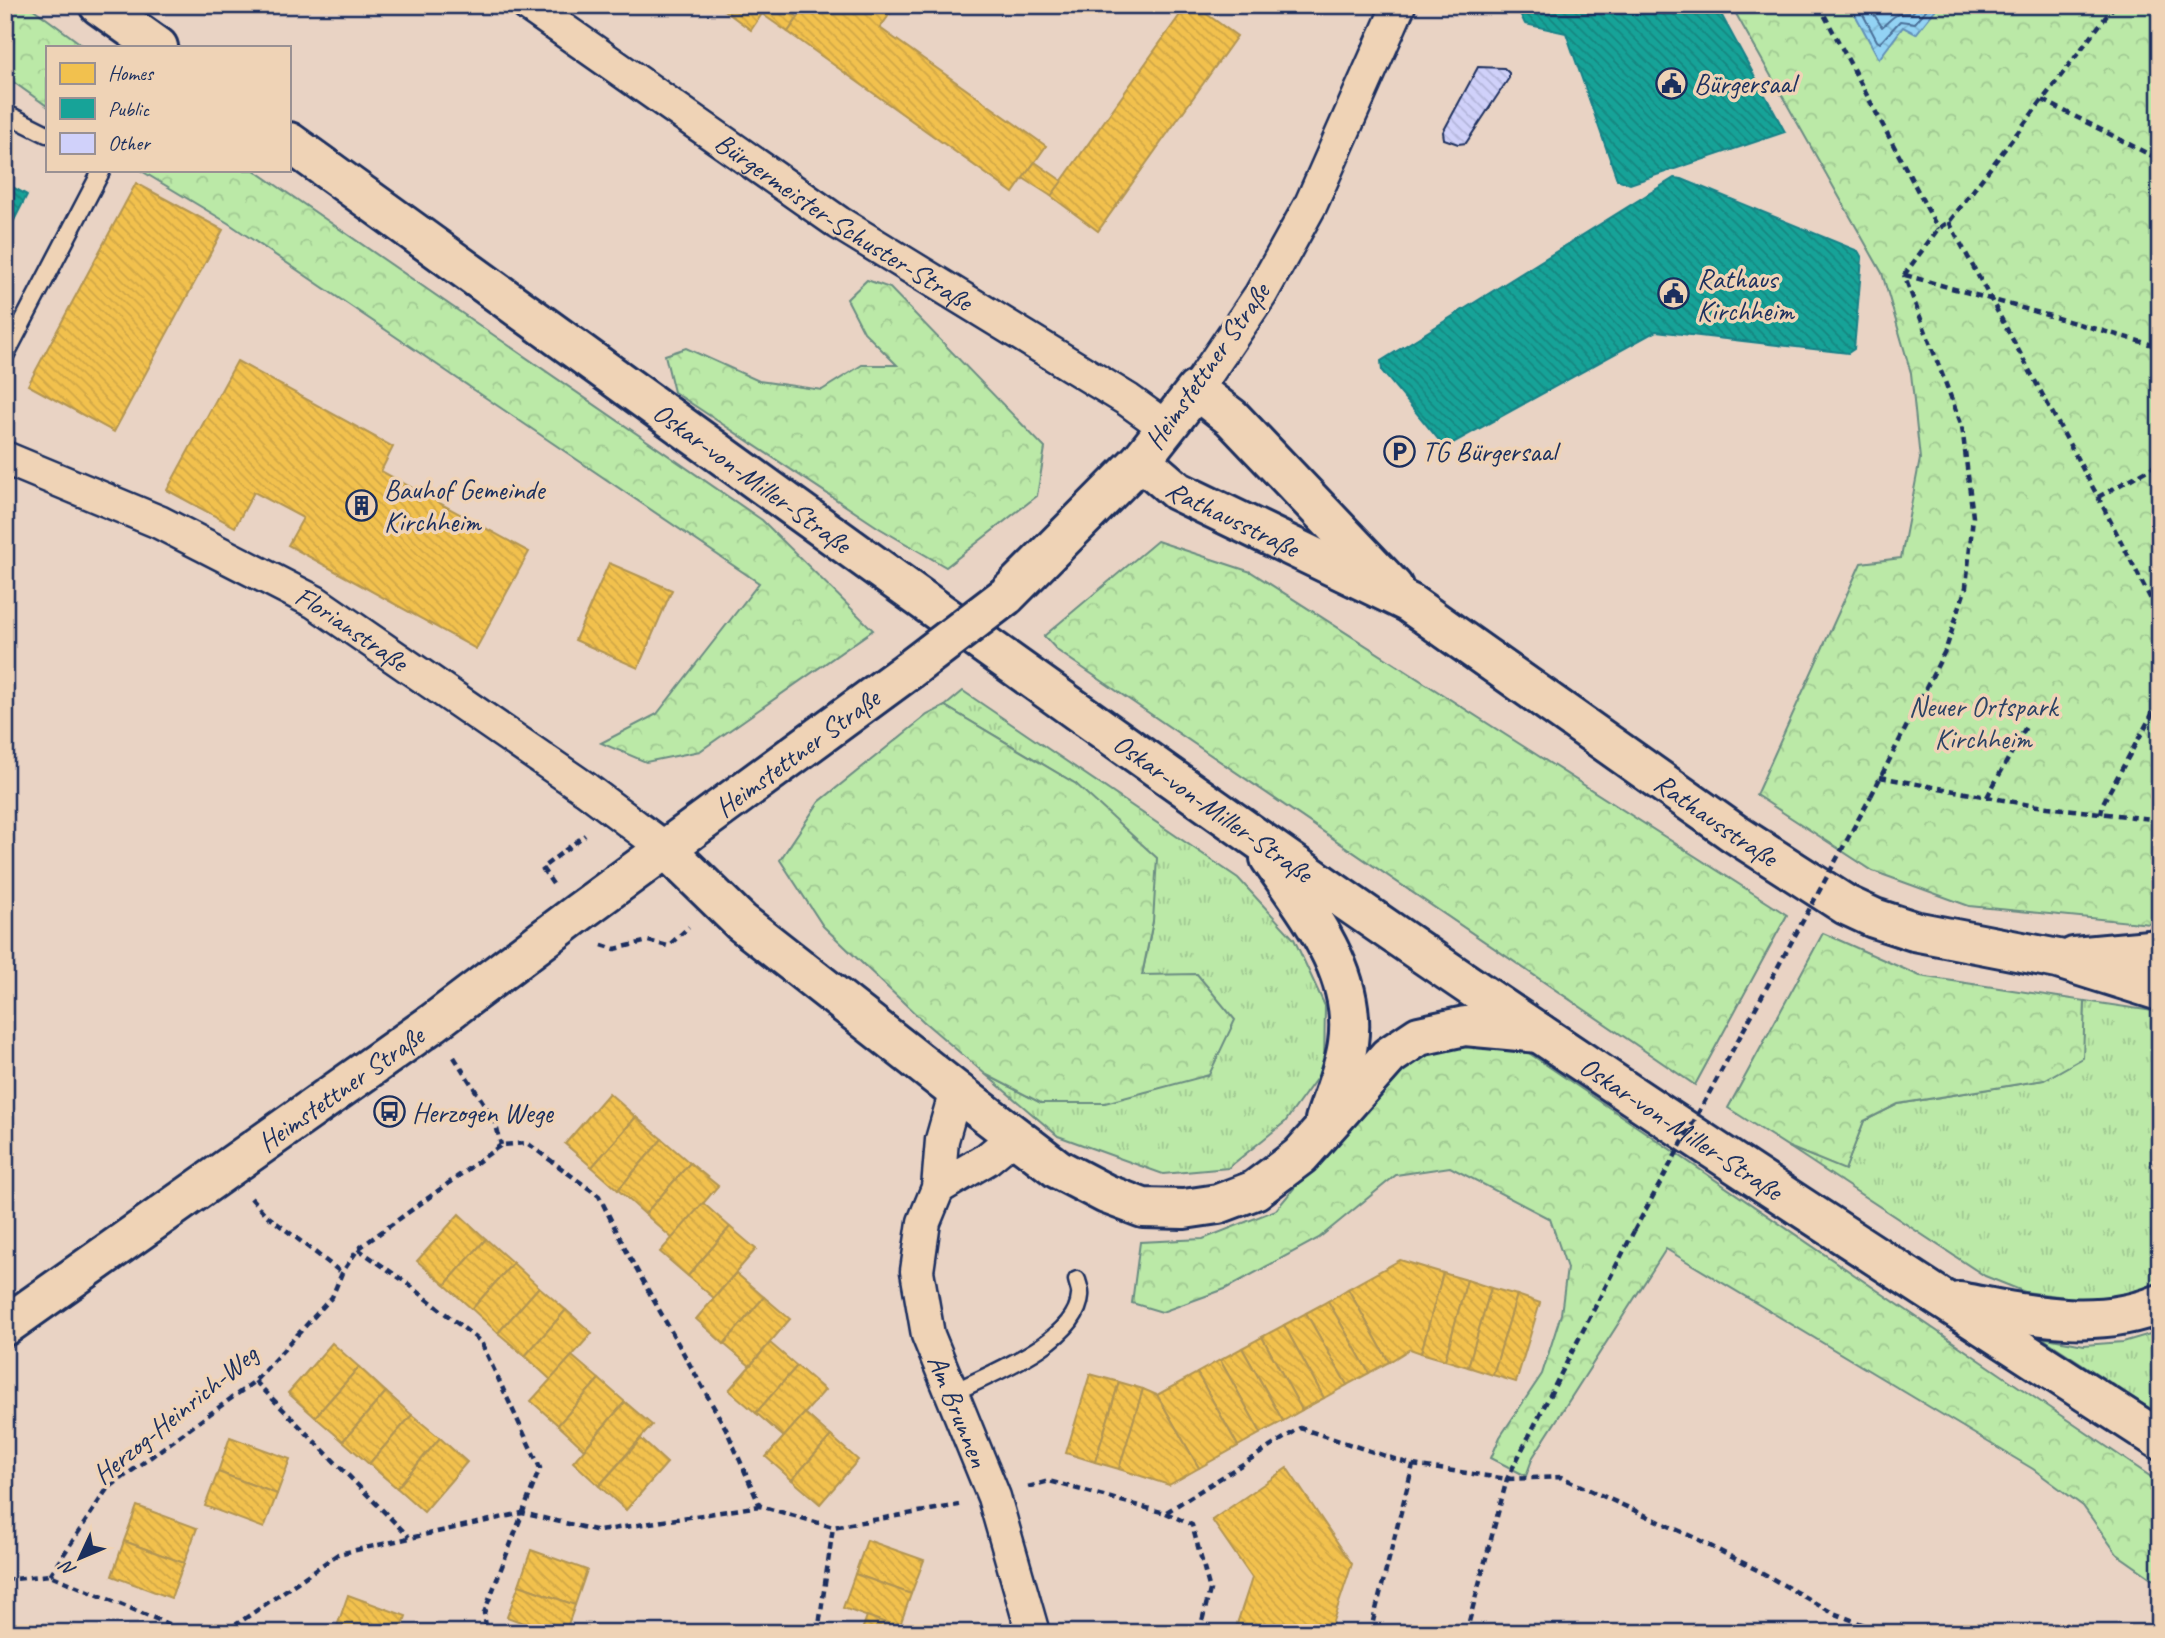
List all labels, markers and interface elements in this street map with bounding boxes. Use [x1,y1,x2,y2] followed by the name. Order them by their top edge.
[46,46,290,172] legend
[108,60,155,86] text: Homes
[1654,66,1688,100] public building icon: Bürgersaal
[1694,66,1800,101] place label: Bürgersaal
[108,96,150,122] text: Public
[708,124,981,319] street label: Bürgermeister-Schuster-Straße
[108,130,151,156] text: Other
[1697,261,1795,328] place label: Rathaus Kirchheim
[1137,274,1278,456] street label: Heimstettner Straße
[1657,277,1691,311] public building icon: Rathaus Kirchheim
[647,394,860,562] street label: Oskar-von-Miller-Straße
[1382,434,1416,468] parking icon: TG Bürgersaal
[1422,434,1562,469] place label: TG Bürgersaal
[384,472,546,539] place label: Bauhof Gemeinde Kirchheim
[1159,472,1306,566] street label: Rathausstraße
[344,488,378,522] building icon: Bauhof Gemeinde Kirchheim
[290,578,416,680] street label: Florianstraße
[708,679,888,824] street label: Heimstettner Straße
[1909,689,2060,756] park label: Neuer Ortspark Kirchheim
[1107,725,1321,891] street label: Oskar-von-Miller-Straße
[1648,765,1786,875] street label: Rathausstraße
[251,1017,432,1159] street label: Heimstettner Straße
[1573,1048,1791,1209] street label: Oskar-von-Miller-Straße
[372,1095,406,1129] bus stop icon: Herzogen Wege
[412,1095,555,1130] place label: Herzogen Wege
[85,1336,266,1491] street label: Herzog-Heinrich-Weg
[920,1349,998,1472] street label: Am Brunnen
[46,1522,116,1592] north arrow
[54,1554,81,1582] text: N

